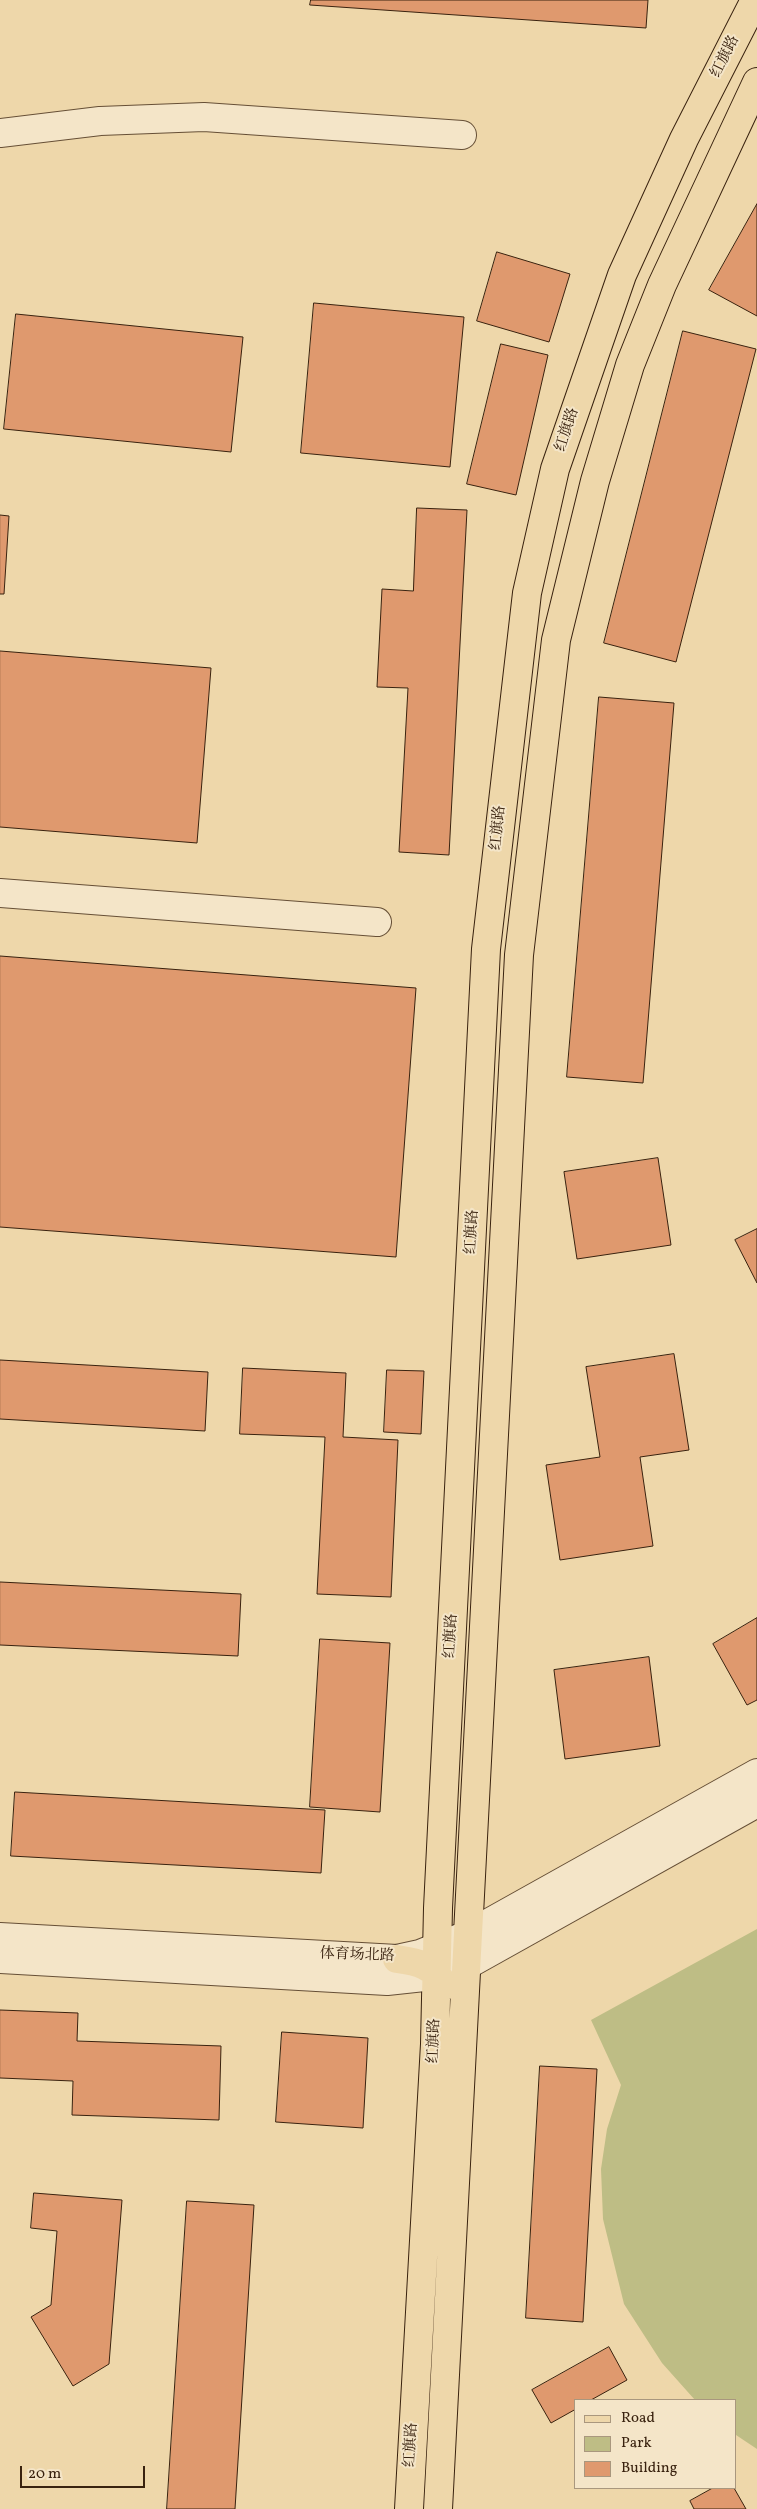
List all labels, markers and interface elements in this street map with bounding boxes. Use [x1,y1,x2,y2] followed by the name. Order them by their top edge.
[708,33,744,81] street label: 红旗路
[552,406,584,454] street label: 红旗路
[488,805,510,851] street label: 红旗路
[463,1209,483,1255] street label: 红旗路
[442,1613,462,1659] street label: 红旗路
[319,1946,395,1966] street label: 体育场北路
[425,2018,445,2064] street label: 红旗路
[574,2399,737,2489] legend
[621,2408,655,2429] text: Road
[402,2422,422,2468] street label: 红旗路
[621,2433,652,2454] text: Park
[22,2456,148,2488] scale bar
[621,2458,677,2479] text: Building
[28,2464,61,2485] text: 20 m

